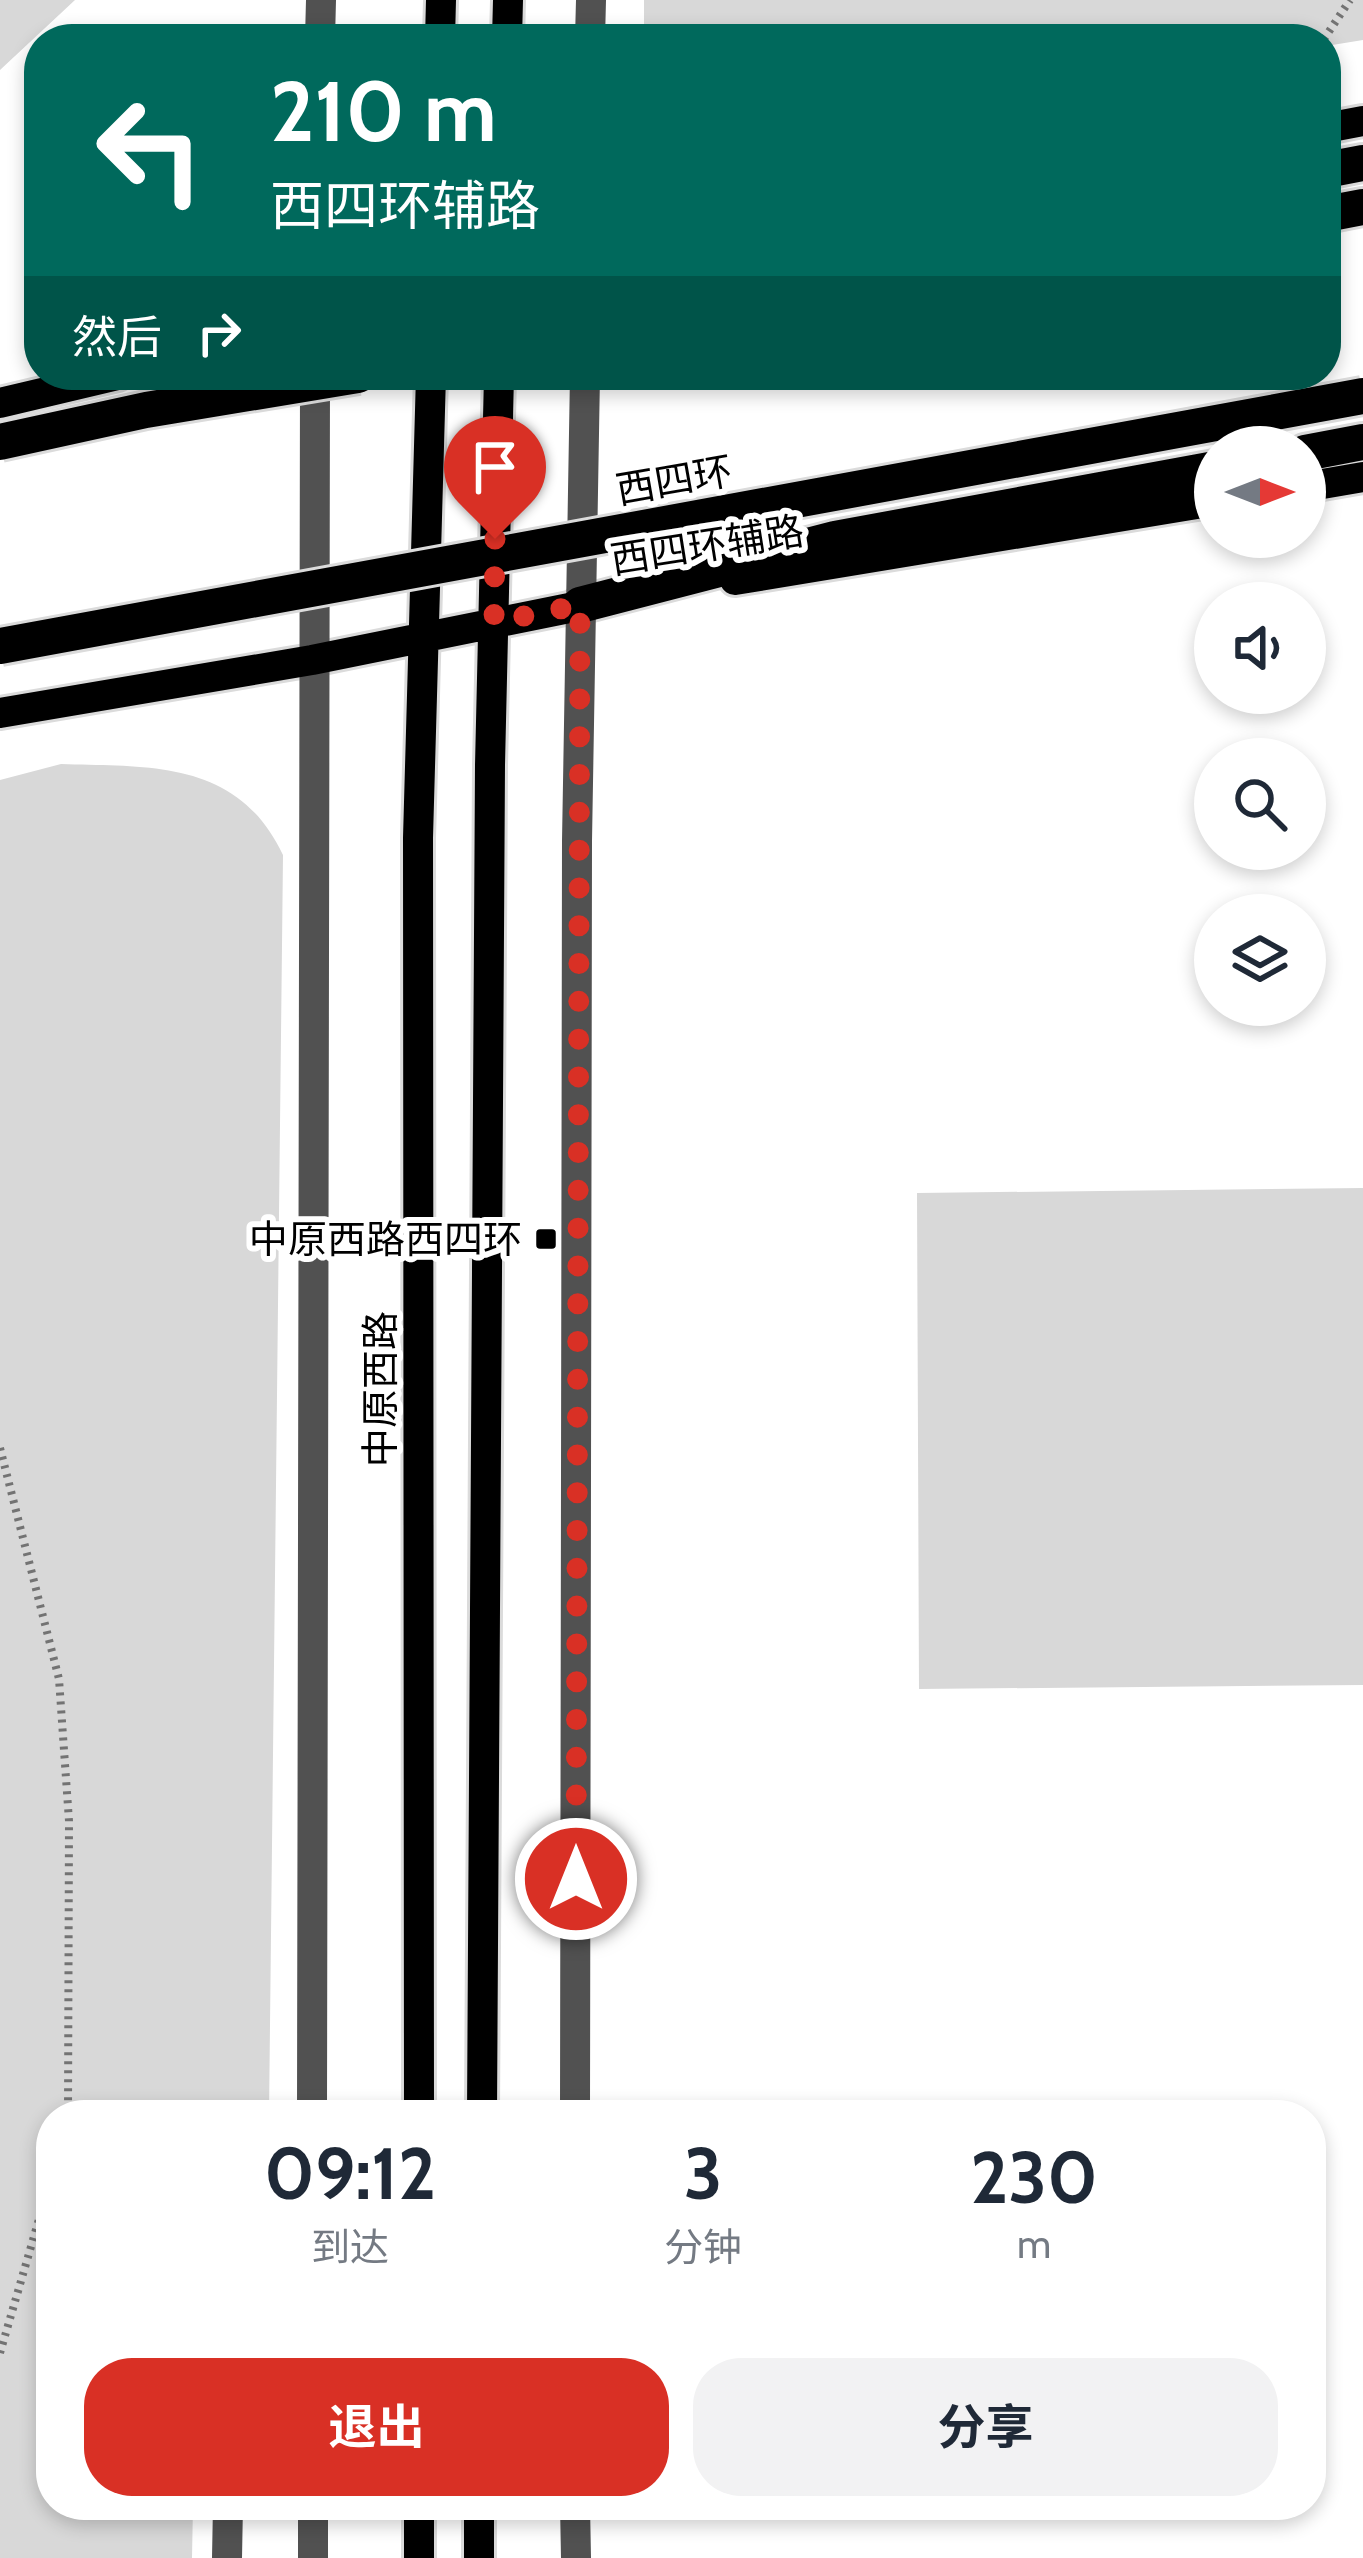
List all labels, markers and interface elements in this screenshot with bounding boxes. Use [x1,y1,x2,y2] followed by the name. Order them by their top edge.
[270,60,497,162] text: 210 m
[72,72,228,228] icon: left
[270,173,540,239] text: 西四环辅路
[186,300,252,366] icon: right
[72,310,162,364] text: 然后
[444,416,546,539] pin
[1194,426,1326,558] north arrow
[1194,426,1326,1026] map controls
[462,434,528,500] icon: arrive
[612,446,736,514] street label: 西四环
[607,506,807,584] street label: 西四环辅路
[1194,582,1326,714] button: sound
[1194,738,1326,870] button: search
[1194,894,1326,1026] button: layers
[249,1215,522,1263] place label: 中原西路西四环
[533,1226,559,1252] marker: 中原西路西四环
[356,1311,404,1467] street label: 中原西路
[513,1816,639,1942] position arrow
[264,2130,436,2217] text: 09:12
[684,2130,723,2217] text: 3
[970,2134,1098,2221] text: 230
[1017,2220,1051,2268] text: m
[311,2223,389,2271] text: 到达
[664,2223,742,2271] text: 分钟
[84,2358,669,2496] button: 退出
[693,2358,1278,2496] button: 分享

